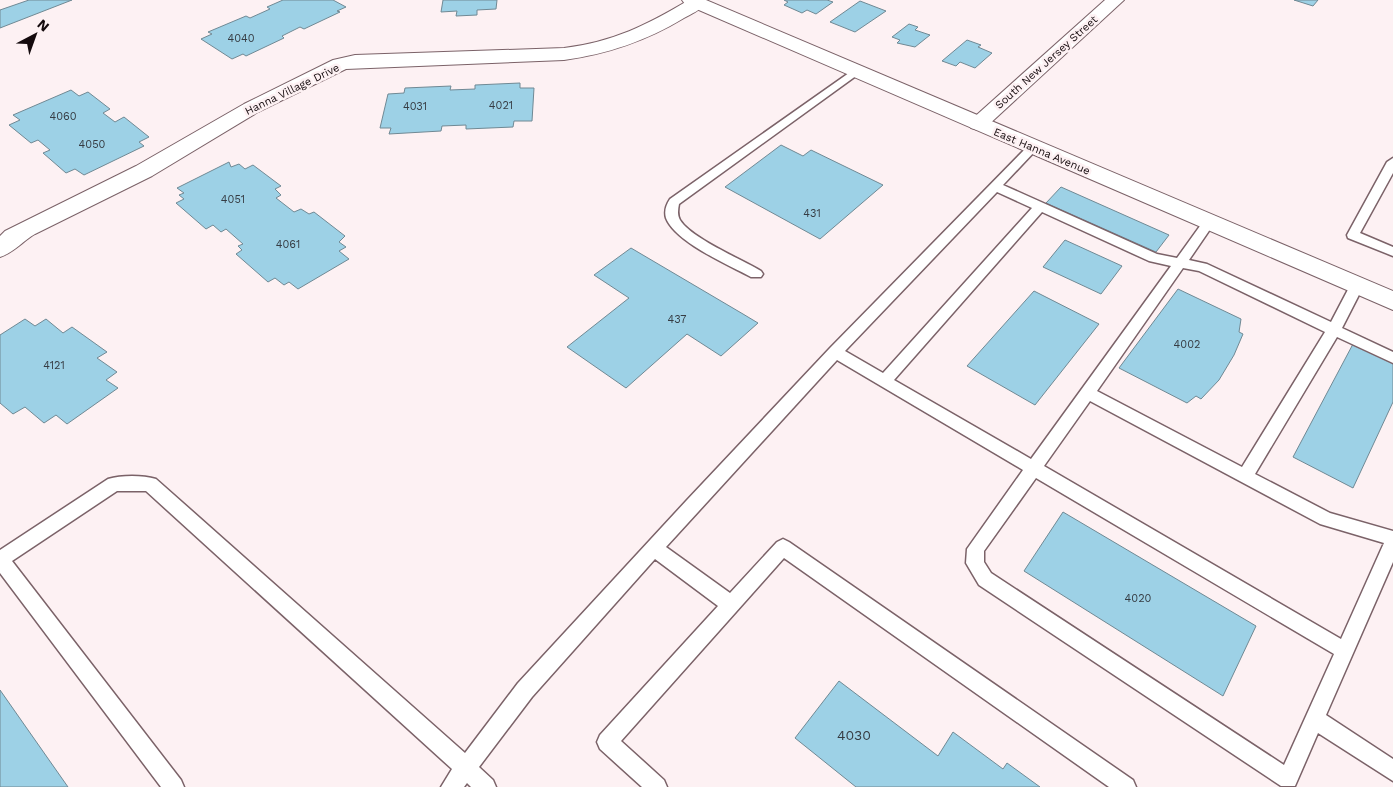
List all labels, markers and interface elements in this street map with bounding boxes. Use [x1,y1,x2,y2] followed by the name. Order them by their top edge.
[10,10,60,60] north arrow
[993,13,1100,112] street label: South New Jersey Street
[34,16,53,35] text: N
[227,32,255,45] house number: 4040
[243,61,342,118] street label: Hanna Village Drive
[489,99,513,112] house number: 4021
[403,100,427,113] house number: 4031
[49,110,77,123] house number: 4060
[992,125,1092,178] street label: East Hanna Avenue
[79,138,106,151] house number: 4050
[221,193,245,206] house number: 4051
[803,207,821,220] house number: 431
[276,238,300,251] house number: 4061
[668,313,686,326] house number: 437
[1174,338,1200,351] house number: 4002
[43,359,65,372] house number: 4121
[1125,592,1152,605] house number: 4020
[837,727,871,743] house number: 4030

